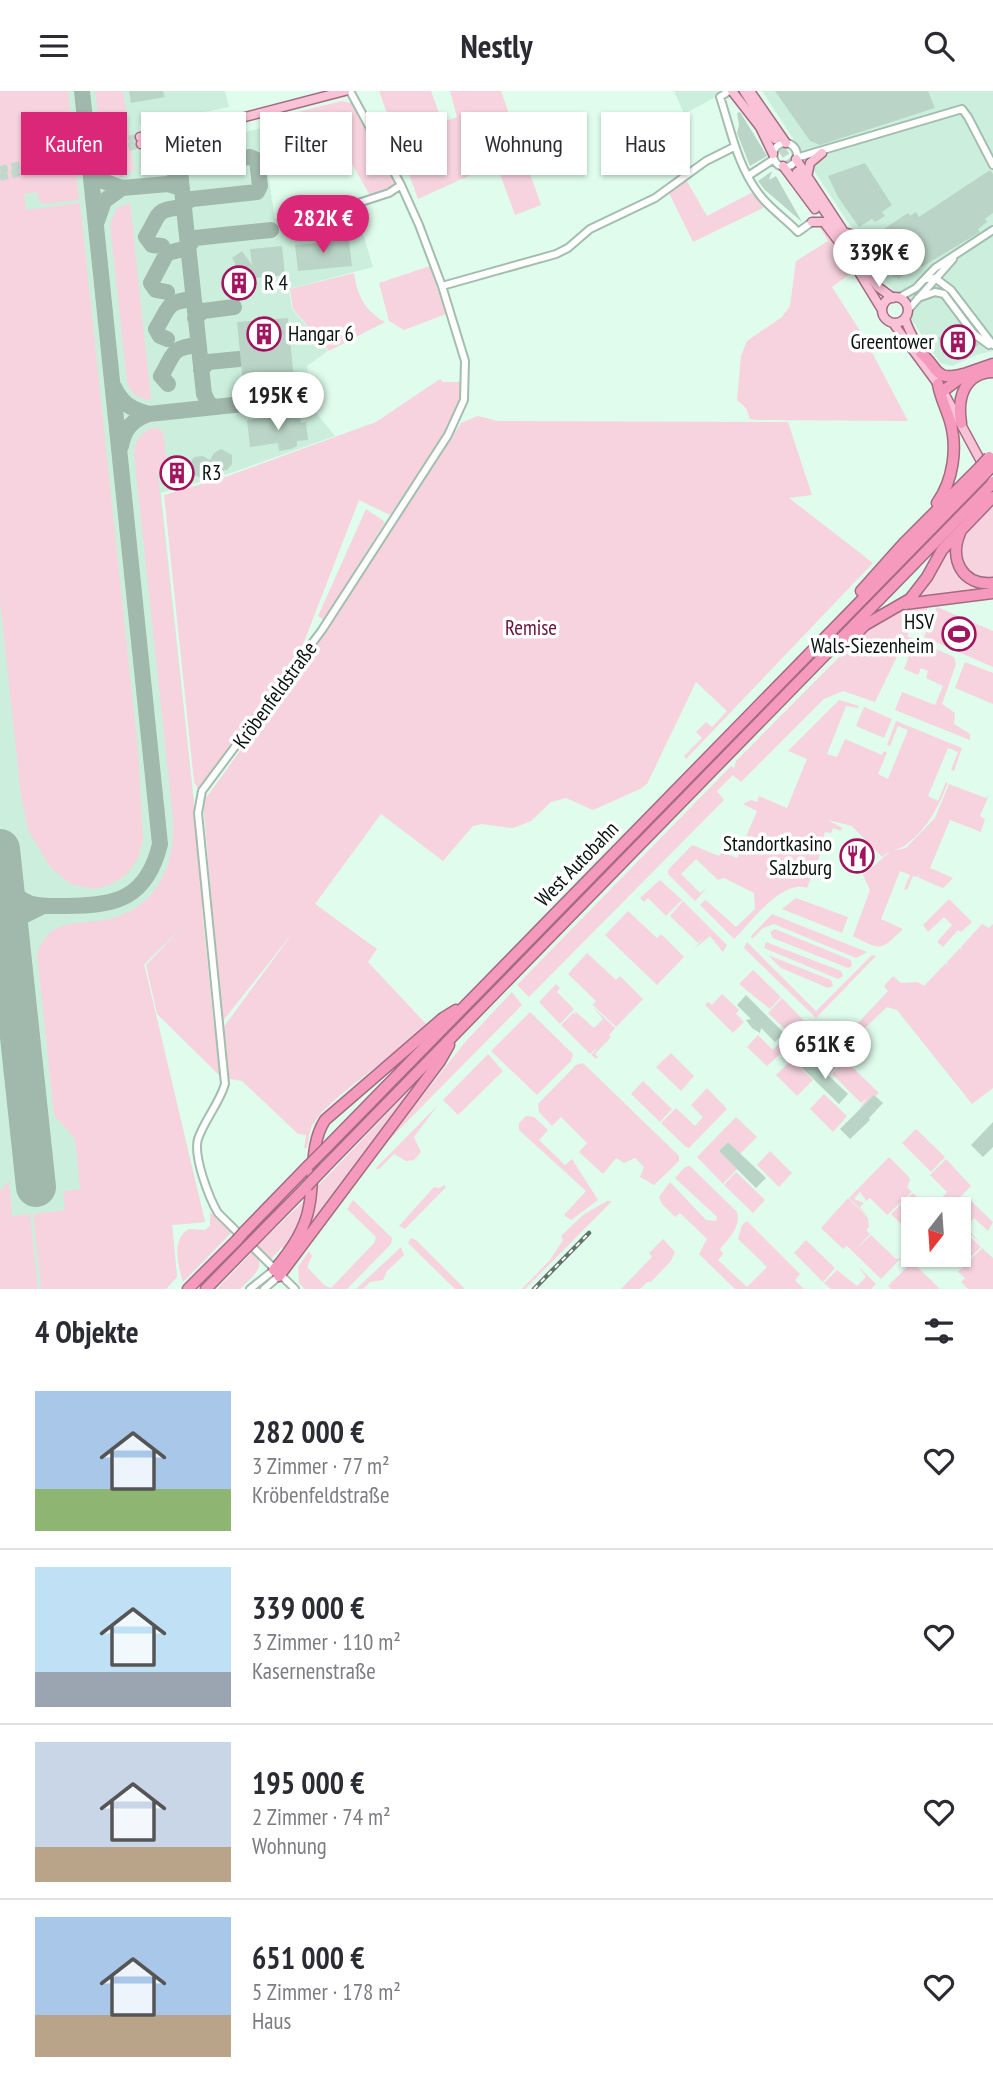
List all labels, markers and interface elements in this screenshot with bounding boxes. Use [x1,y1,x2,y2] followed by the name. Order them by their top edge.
[460,25,533,67] text: Nestly
[35,27,73,65] icon: menu
[920,27,958,65] icon: search
[21,112,127,175] chip: Kaufen
[141,112,246,175] chip: Mieten
[260,112,352,175] chip: Filter
[366,112,447,175] chip: Neu
[461,112,587,175] chip: Wohnung
[601,112,690,175] chip: Haus
[266,195,380,255] pin: 282K €
[293,203,353,232] text: 282K €
[822,229,936,289] pin: 339K €
[849,237,909,266] text: 339K €
[220,264,258,302] building icon: R 4
[264,269,289,296] place label: R 4
[245,315,283,353] building icon: Hangar 6
[288,320,354,347] place label: Hangar 6
[939,323,977,361] building icon: Greentower
[850,328,934,355] place label: Greentower
[221,373,335,432] pin: 195K €
[248,380,308,409] text: 195K €
[158,454,196,492] building icon: R3
[202,459,222,486] place label: R3
[811,608,934,659] place label: HSV Wals-Siezenheim
[505,614,557,641] park label: Remise
[940,615,978,653] sports icon: HSV Wals-Siezenheim
[227,636,322,753] street label: Kröbenfeldstraße
[529,815,624,912] street label: West Autobahn
[723,830,832,881] place label: Standortkasino Salzburg
[838,837,876,875] restaurant icon: Standortkasino Salzburg
[768,1021,882,1081] pin: 651K €
[795,1029,855,1058] text: 651K €
[901,1197,971,1267] north arrow
[901,1197,971,1267] map controls
[35,1312,139,1351] text: 4 Objekte
[920,1312,958,1350] icon: filters
[252,1412,365,1451] text: 282 000 €
[91,1419,175,1503] icon: home
[920,1442,958,1480] icon: heart
[252,1451,390,1480] text: 3 Zimmer · 77 m²
[252,1480,390,1509] text: Kröbenfeldstraße
[252,1588,365,1627] text: 339 000 €
[91,1595,175,1679] icon: home
[920,1618,958,1656] icon: heart
[252,1627,401,1656] text: 3 Zimmer · 110 m²
[252,1656,376,1685] text: Kasernenstraße
[252,1763,365,1802] text: 195 000 €
[91,1770,175,1854] icon: home
[920,1793,958,1831] icon: heart
[252,1802,390,1831] text: 2 Zimmer · 74 m²
[252,1831,327,1860] text: Wohnung
[252,1938,365,1977] text: 651 000 €
[91,1945,175,2029] icon: home
[920,1968,958,2006] icon: heart
[252,1977,401,2006] text: 5 Zimmer · 178 m²
[252,2006,291,2035] text: Haus

